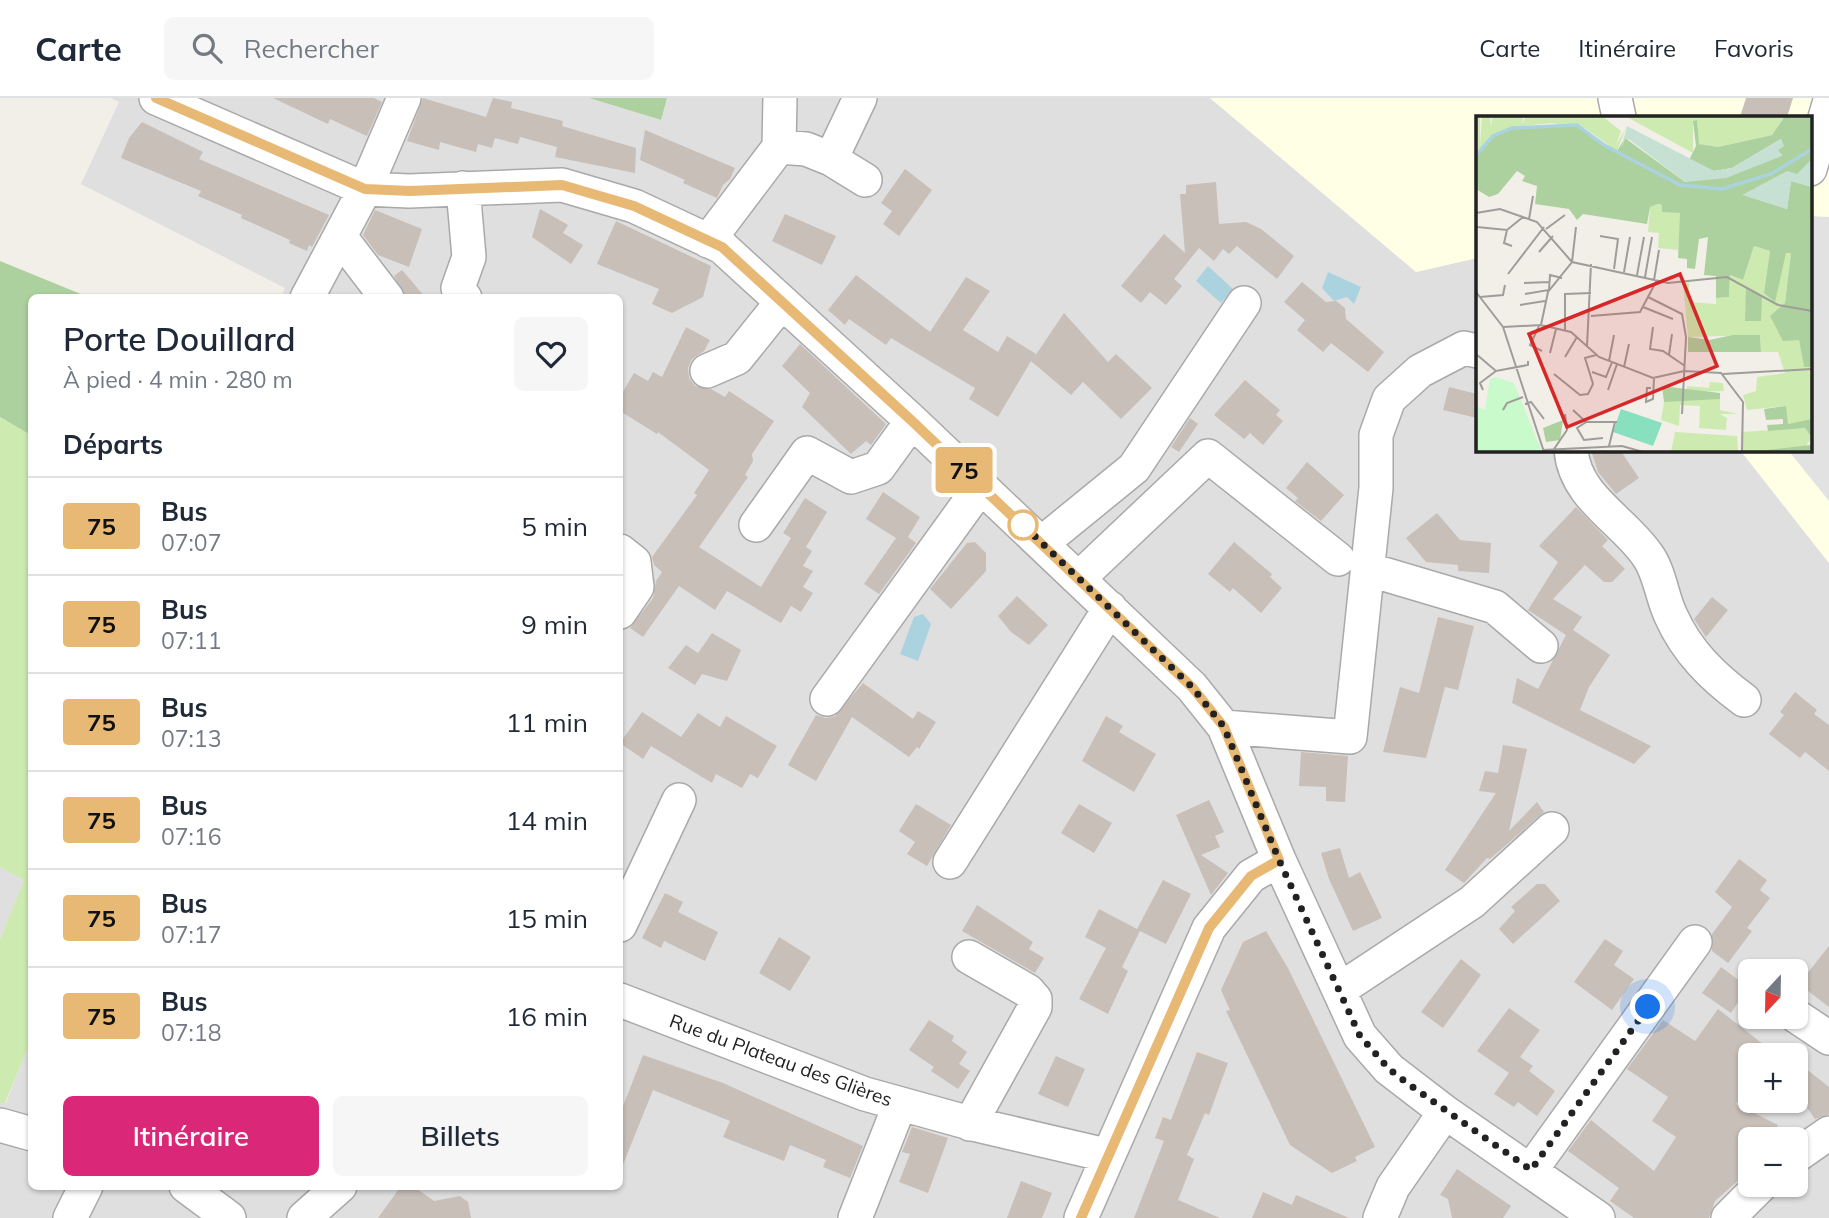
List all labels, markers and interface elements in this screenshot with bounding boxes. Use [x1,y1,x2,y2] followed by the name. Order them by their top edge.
[164,17,654,80] search box
[35,28,122,69] text: Carte
[188,29,226,67] icon: search
[244,32,379,65] text: Rechercher
[1479,33,1540,63] text: Carte
[1578,33,1676,63] text: Itinéraire
[1714,33,1794,63] text: Favoris
[1476,116,1812,452] inset map
[514,317,588,391] button: heart
[63,318,296,359] text: Porte Douillard
[63,365,293,394] text: À pied · 4 min · 280 m
[63,428,163,461] text: Départs
[932,447,996,493] line badge: 75
[950,455,978,485] text: 75
[161,495,207,528] text: Bus
[521,510,588,543] text: 5 min
[1008,510,1038,540] unlabelled marker
[87,511,116,541] text: 75
[161,528,221,557] text: 07:07
[161,593,207,626] text: Bus
[521,608,588,641] text: 9 min
[87,609,116,639] text: 75
[161,626,221,655] text: 07:11
[161,691,207,724] text: Bus
[506,706,588,739] text: 11 min
[87,707,116,737] text: 75
[161,724,221,753] text: 07:13
[161,789,207,822] text: Bus
[506,804,588,837] text: 14 min
[87,805,116,835] text: 75
[161,822,221,851] text: 07:16
[161,887,207,920] text: Bus
[506,902,588,935] text: 15 min
[87,903,116,933] text: 75
[161,920,221,949] text: 07:17
[1738,959,1808,1029] north arrow
[1738,959,1808,1197] map controls
[161,985,207,1018] text: Bus
[1630,989,1665,1024] your location
[506,1000,588,1033] text: 16 min
[87,1001,116,1031] text: 75
[666,1009,896,1111] street label: Rue du Plateau des Glières
[161,1018,221,1047] text: 07:18
[1738,1043,1808,1113] button: +
[63,1096,319,1176] button: Itinéraire
[333,1096,588,1176] button: Billets
[1738,1127,1808,1197] button: −

